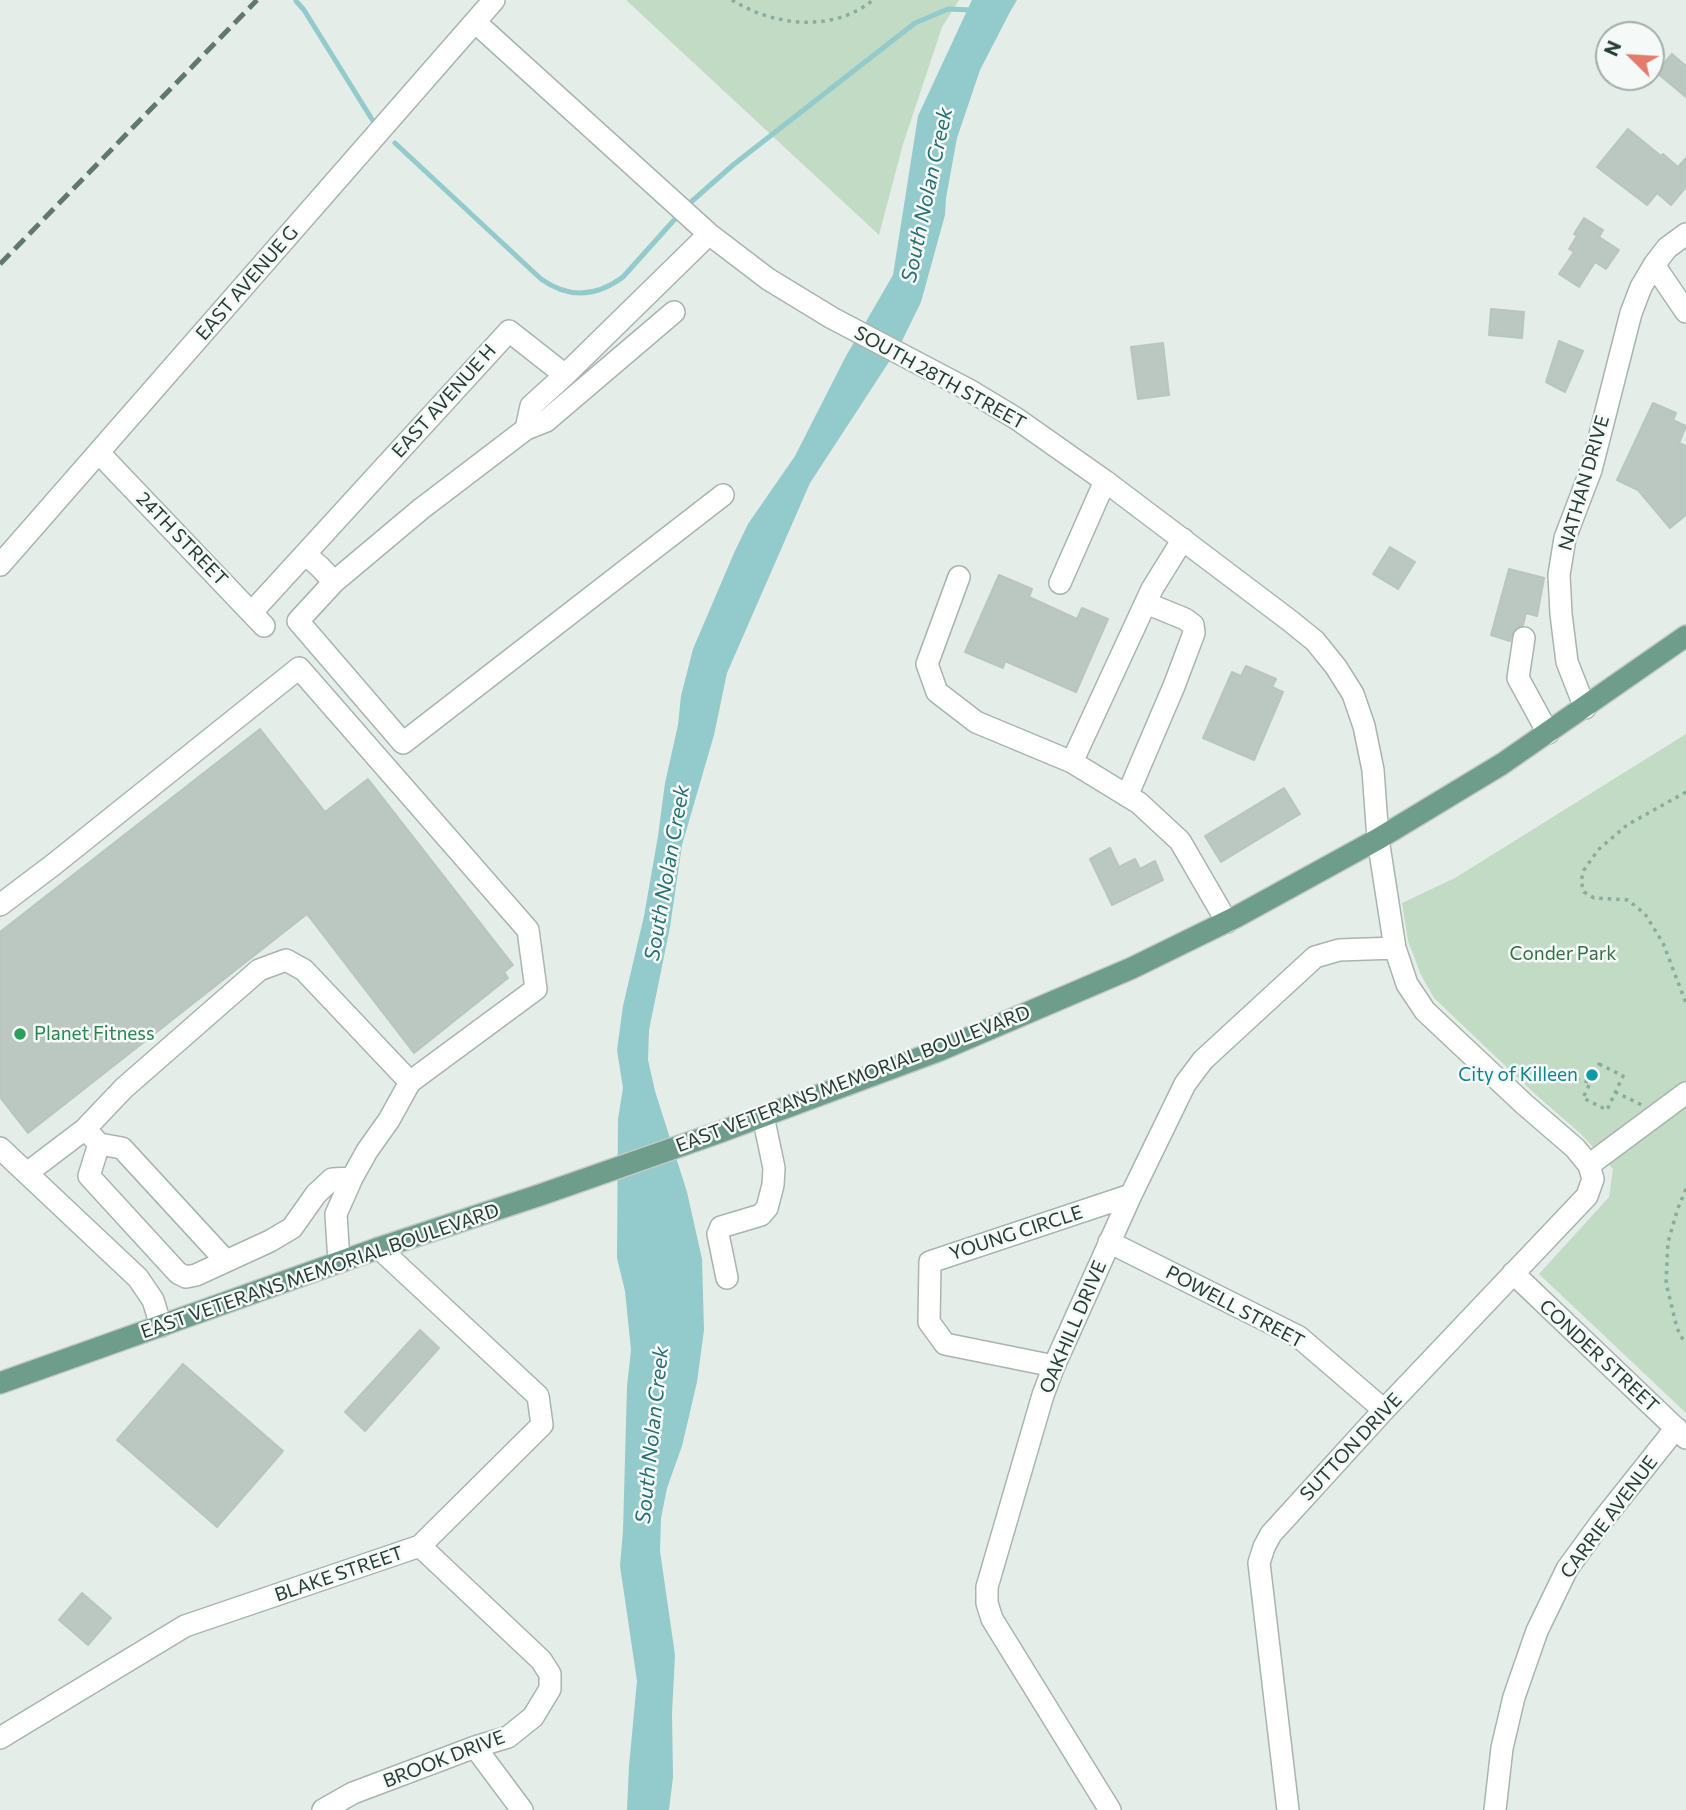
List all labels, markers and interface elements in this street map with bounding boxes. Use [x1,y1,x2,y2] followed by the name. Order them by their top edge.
[1595,21,1665,91] north arrow
[1599,37,1626,59] text: N
[896,105,958,285] water label: South Nolan Creek
[191,221,303,345] street label: EAST AVENUE G
[850,321,1030,435] street label: SOUTH 28TH STREET
[387,340,501,462] street label: EAST AVENUE H
[1554,413,1614,553] street label: NATHAN DRIVE
[132,487,232,591] street label: 24TH STREET
[639,783,695,963] water label: South Nolan Creek
[1509,943,1617,965] park label: Conder Park
[673,1001,1033,1157] street label: EAST VETERANS MEMORIAL BOULEVARD
[34,1023,155,1045] place label: Planet Fitness
[12,1026,28,1042] marker: Planet Fitness
[1458,1064,1578,1086] place label: City of Killeen
[1584,1067,1600,1083] marker: City of Killeen
[138,1199,502,1343] street label: EAST VETERANS MEMORIAL BOULEVARD
[946,1201,1086,1265] street label: YOUNG CIRCLE
[1035,1257,1111,1397] street label: OAKHILL DRIVE
[1162,1261,1308,1353] street label: POWELL STREET
[1535,1295,1663,1417] street label: CONDER STREET
[630,1345,674,1525] water label: South Nolan Creek
[1295,1389,1407,1505] street label: SUTTON DRIVE
[1556,1451,1662,1583] street label: CARRIE AVENUE
[272,1541,406,1607] street label: BLAKE STREET
[380,1725,508,1793] street label: BROOK DRIVE

